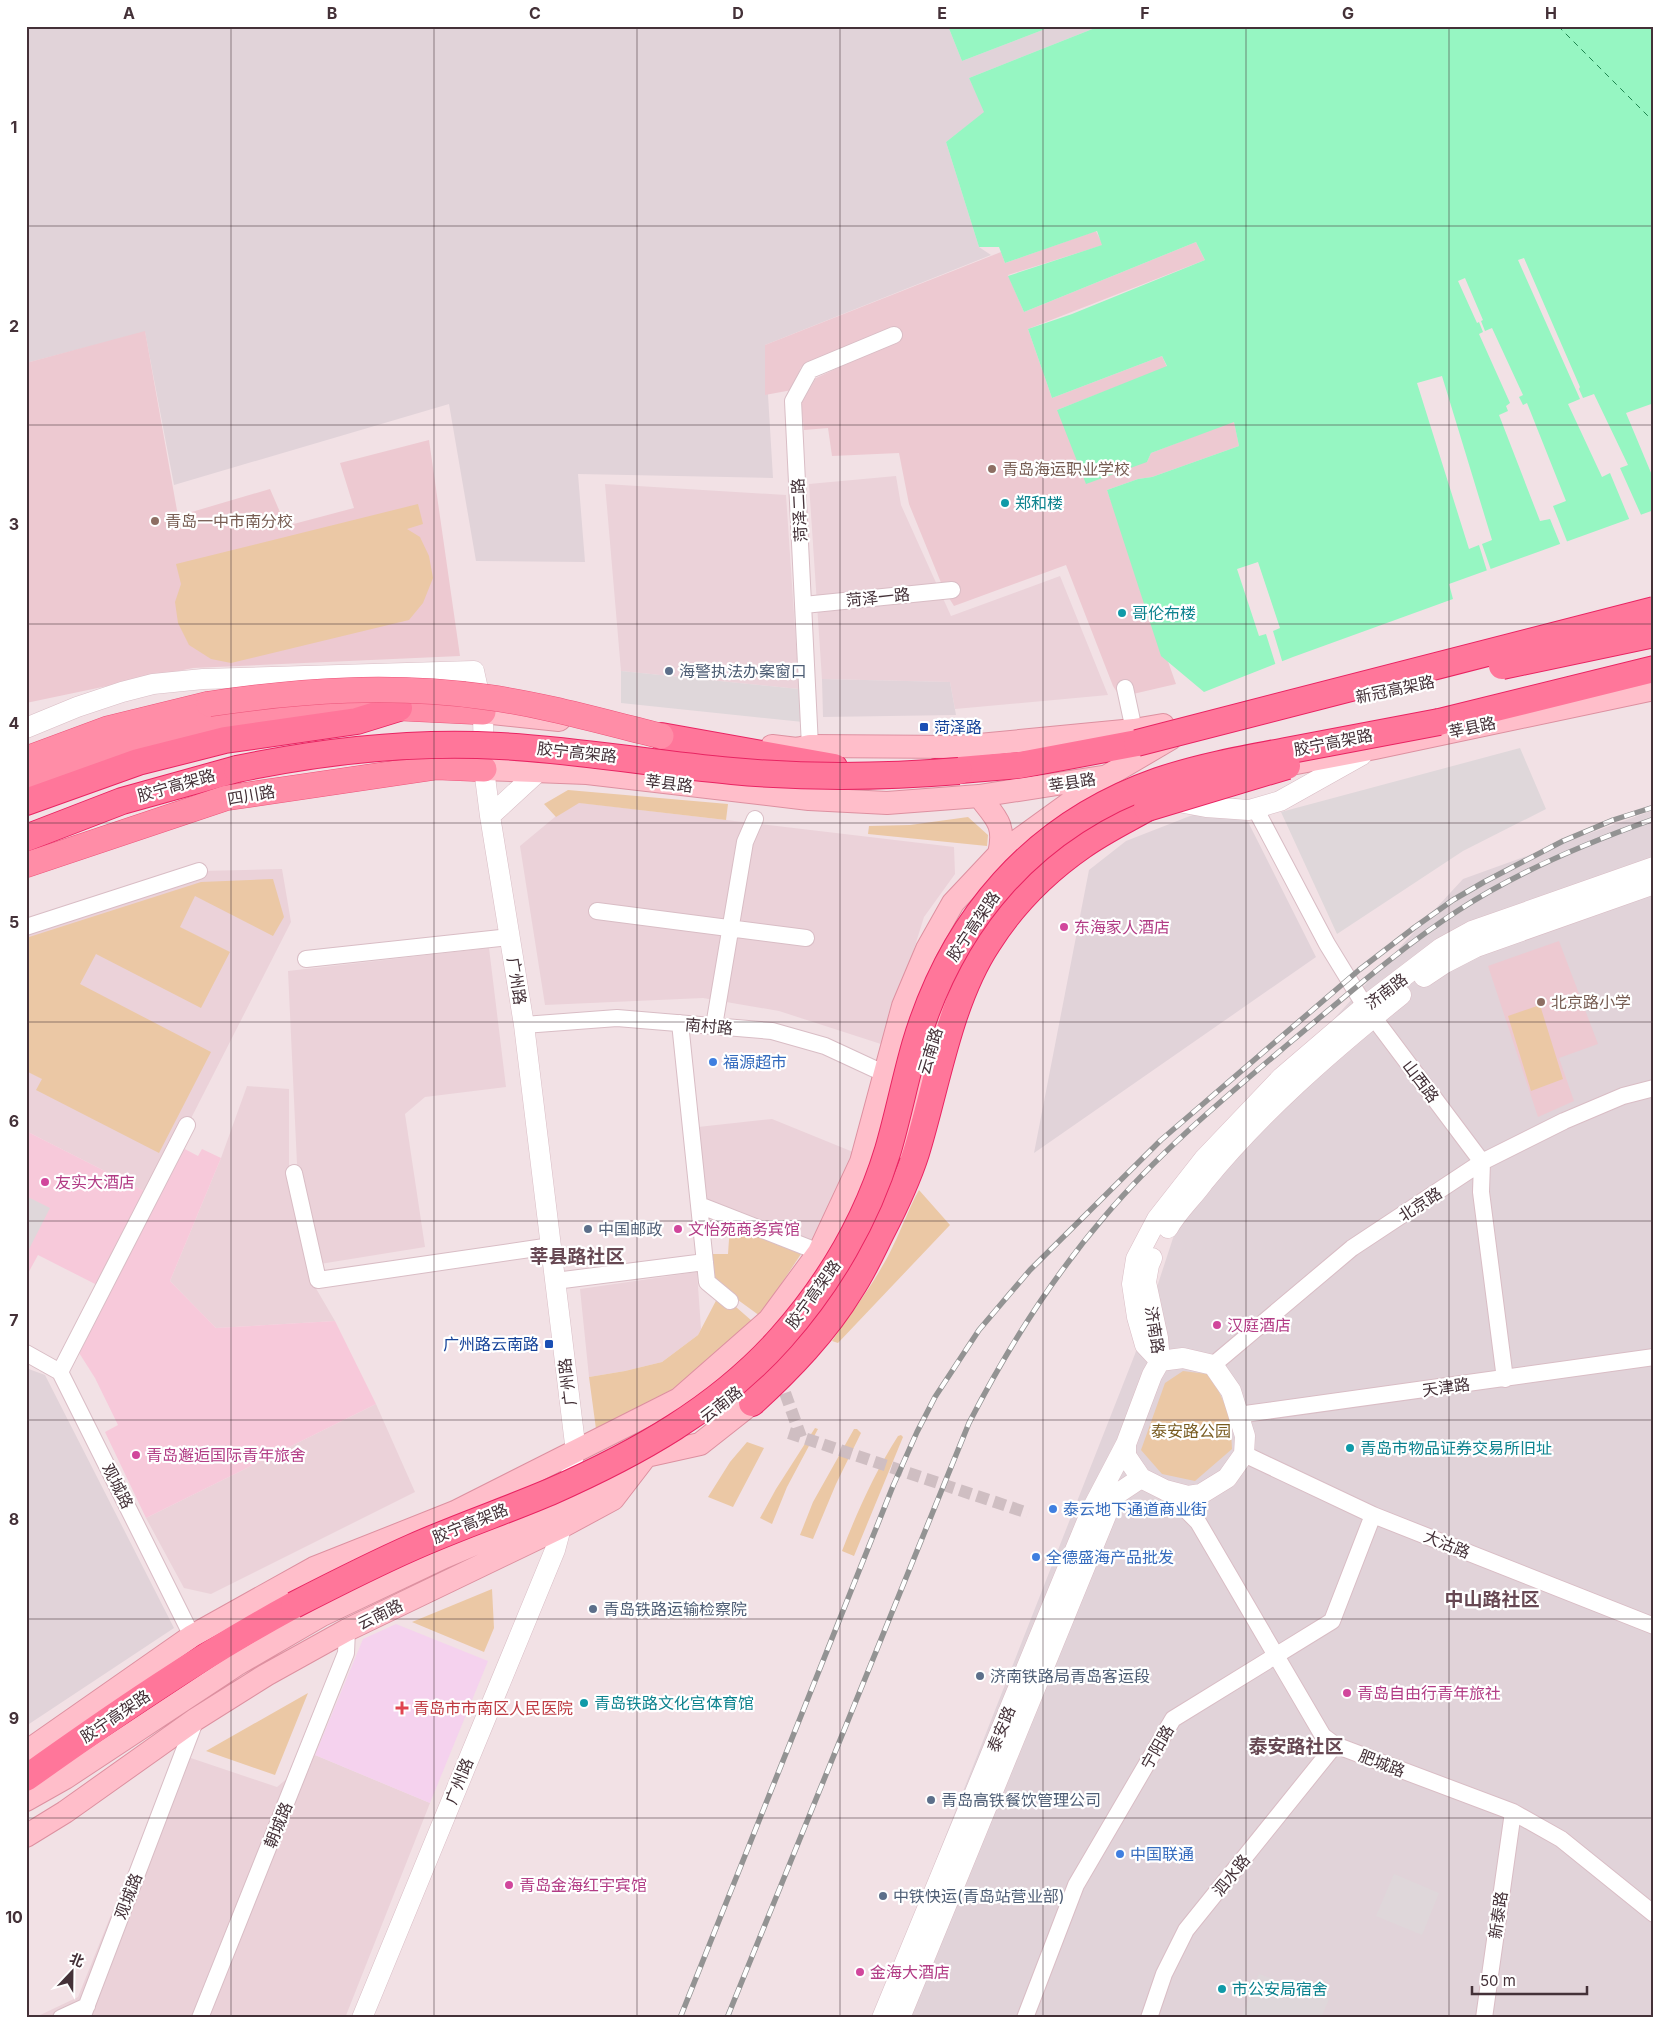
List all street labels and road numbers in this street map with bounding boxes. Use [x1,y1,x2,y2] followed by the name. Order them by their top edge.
[787,478,811,542] street label: 菏泽二路
[845,584,911,610] street label: 菏泽一路
[1354,671,1436,707] street label: 新冠高架路
[1446,712,1498,742] street label: 莘县路
[1292,725,1374,759] street label: 胶宁高架路
[536,738,618,766] street label: 胶宁高架路
[135,764,217,806] street label: 胶宁高架路
[1047,768,1097,796] street label: 莘县路
[644,770,694,796] street label: 莘县路
[226,781,276,809] street label: 四川路
[942,887,1004,965] street label: 胶宁高架路
[503,956,531,1006] street label: 广州路
[1361,969,1411,1013] street label: 济南路
[684,1014,734,1038] street label: 南村路
[913,1025,947,1077] street label: 云南路
[1399,1056,1443,1106] street label: 山西路
[1394,1183,1446,1225] street label: 北京路
[781,1256,845,1332] street label: 胶宁高架路
[1141,1305,1169,1355] street label: 济南路
[554,1357,580,1407] street label: 广州路
[1421,1374,1471,1400] street label: 天津路
[696,1381,746,1427] street label: 云南路
[98,1460,138,1512] street label: 观城路
[429,1499,511,1547] street label: 胶宁高架路
[1421,1526,1473,1562] street label: 大沽路
[354,1594,406,1634] street label: 云南路
[76,1685,154,1747] street label: 胶宁高架路
[983,1703,1019,1755] street label: 泰安路
[1136,1721,1178,1773] street label: 宁阳路
[1356,1745,1408,1781] street label: 肥城路
[441,1755,477,1807] street label: 广州路
[260,1799,296,1851] street label: 朝城路
[1208,1850,1254,1900] street label: 泗水路
[110,1870,146,1922] street label: 观城路
[1485,1890,1511,1940] street label: 新泰路

